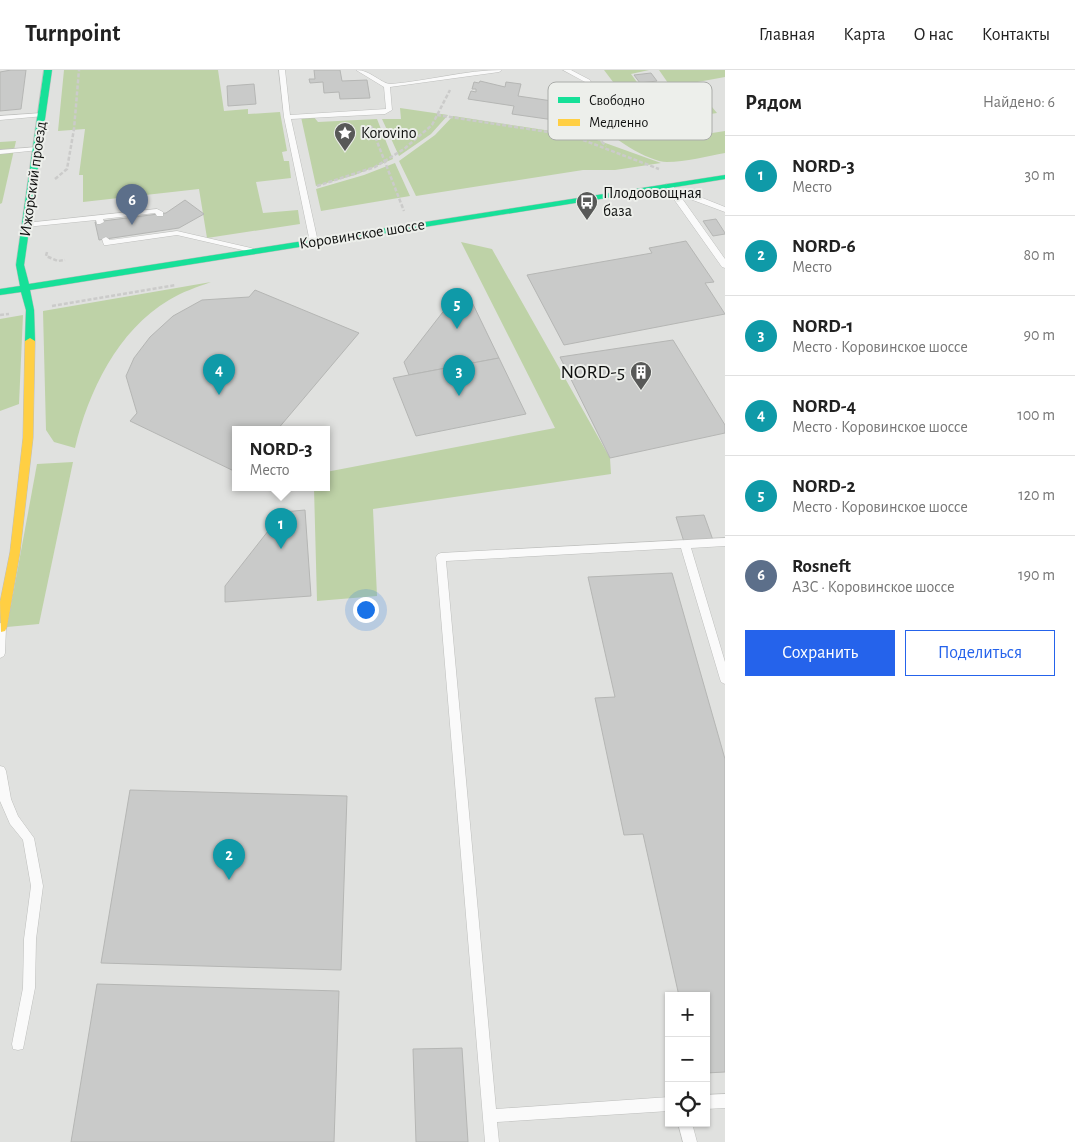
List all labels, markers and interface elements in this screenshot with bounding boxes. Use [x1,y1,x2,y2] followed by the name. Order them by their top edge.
[25,22,120,46] text: Turnpoint
[759,26,815,44] text: Главная
[843,26,885,44] text: Карта
[913,26,954,44] text: О нас
[982,26,1050,44] text: Контакты
[548,82,712,140] legend
[745,92,802,113] text: Рядом
[589,94,645,108] text: Свободно
[983,94,1055,110] text: Найдено: 6
[589,116,648,130] text: Медленно
[17,120,49,238] street label: Ижорский проезд
[333,121,357,152] place icon: Korovino
[361,125,417,141] place label: Korovino
[792,157,855,176] text: NORD-3
[758,167,764,183] text: 1
[1025,167,1055,183] text: 30 m
[792,179,832,195] text: Место
[116,184,148,225] pin: 6
[603,185,702,219] place label: Плодоовощная база
[575,190,599,221] bus stop icon: Плодоовощная база
[298,216,426,252] street label: Коровинское шоссе
[792,237,856,256] text: NORD-6
[757,247,765,263] text: 2
[1024,247,1055,263] text: 80 m
[792,259,832,275] text: Место
[441,288,473,329] pin: 5
[792,317,853,336] text: NORD-1
[758,327,764,343] text: 3
[1024,327,1055,343] text: 90 m
[792,339,968,355] text: Место · Коровинское шоссе
[203,354,235,395] pin: 4
[443,355,475,396] pin: 3
[629,360,653,391] building icon: NORD-5
[560,362,625,382] place label: NORD-5
[792,397,856,416] text: NORD-4
[757,407,765,423] text: 4
[1017,407,1055,423] text: 100 m
[792,419,968,435] text: Место · Коровинское шоссе
[232,426,330,491] popup
[250,440,312,459] text: NORD-3
[250,462,290,478] text: Место
[792,477,856,496] text: NORD-2
[758,487,764,503] text: 5
[1018,487,1055,503] text: 120 m
[792,499,968,515] text: Место · Коровинское шоссе
[265,508,297,549] pin: 1
[792,557,851,576] text: Rosneft
[757,567,765,583] text: 6
[1018,567,1055,583] text: 190 m
[792,579,955,595] text: АЗС · Коровинское шоссе
[353,597,379,623] your location
[745,630,895,676] button: Сохранить
[905,630,1055,676] button: Поделиться
[213,839,245,880] pin: 2
[665,992,710,1127] map controls
[665,992,710,1037] button: +
[665,1037,710,1082] button: −
[665,1082,710,1127] button: locate

